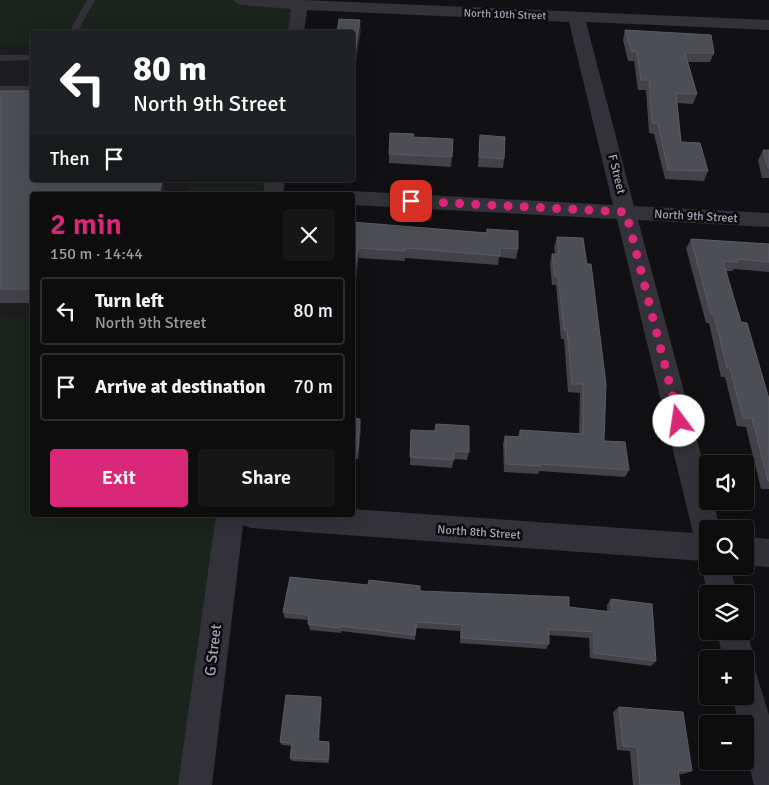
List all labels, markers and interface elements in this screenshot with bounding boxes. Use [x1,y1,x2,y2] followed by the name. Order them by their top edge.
[464,7,547,22] street label: North 10th Street
[133,47,207,90] text: 80 m
[50,50,115,115] icon: left
[133,90,286,117] text: North 9th Street
[100,145,128,173] icon: arrive
[50,147,90,171] text: Then
[604,153,629,195] street label: F Street
[390,180,432,222] pin
[397,187,425,215] icon: arrive
[50,206,122,243] text: 2 min
[654,207,738,226] street label: North 9th Street
[283,209,335,261] button: close
[50,244,143,264] text: 150 m · 14:44
[95,289,164,313] text: Turn left
[52,297,80,325] icon: left
[293,299,333,323] text: 80 m
[95,313,206,333] text: North 9th Street
[52,373,80,401] icon: arrive
[95,375,266,399] text: Arrive at destination
[293,375,333,399] text: 70 m
[652,394,704,446] position arrow
[50,449,188,507] button: Exit
[198,449,335,507] button: Share
[699,455,754,770] map controls
[699,455,754,510] button: sound
[699,520,754,575] button: search
[437,522,521,543] street label: North 8th Street
[699,585,754,640] button: layers
[201,623,225,677] street label: G Street
[699,650,754,705] button: +
[699,715,754,770] button: −

